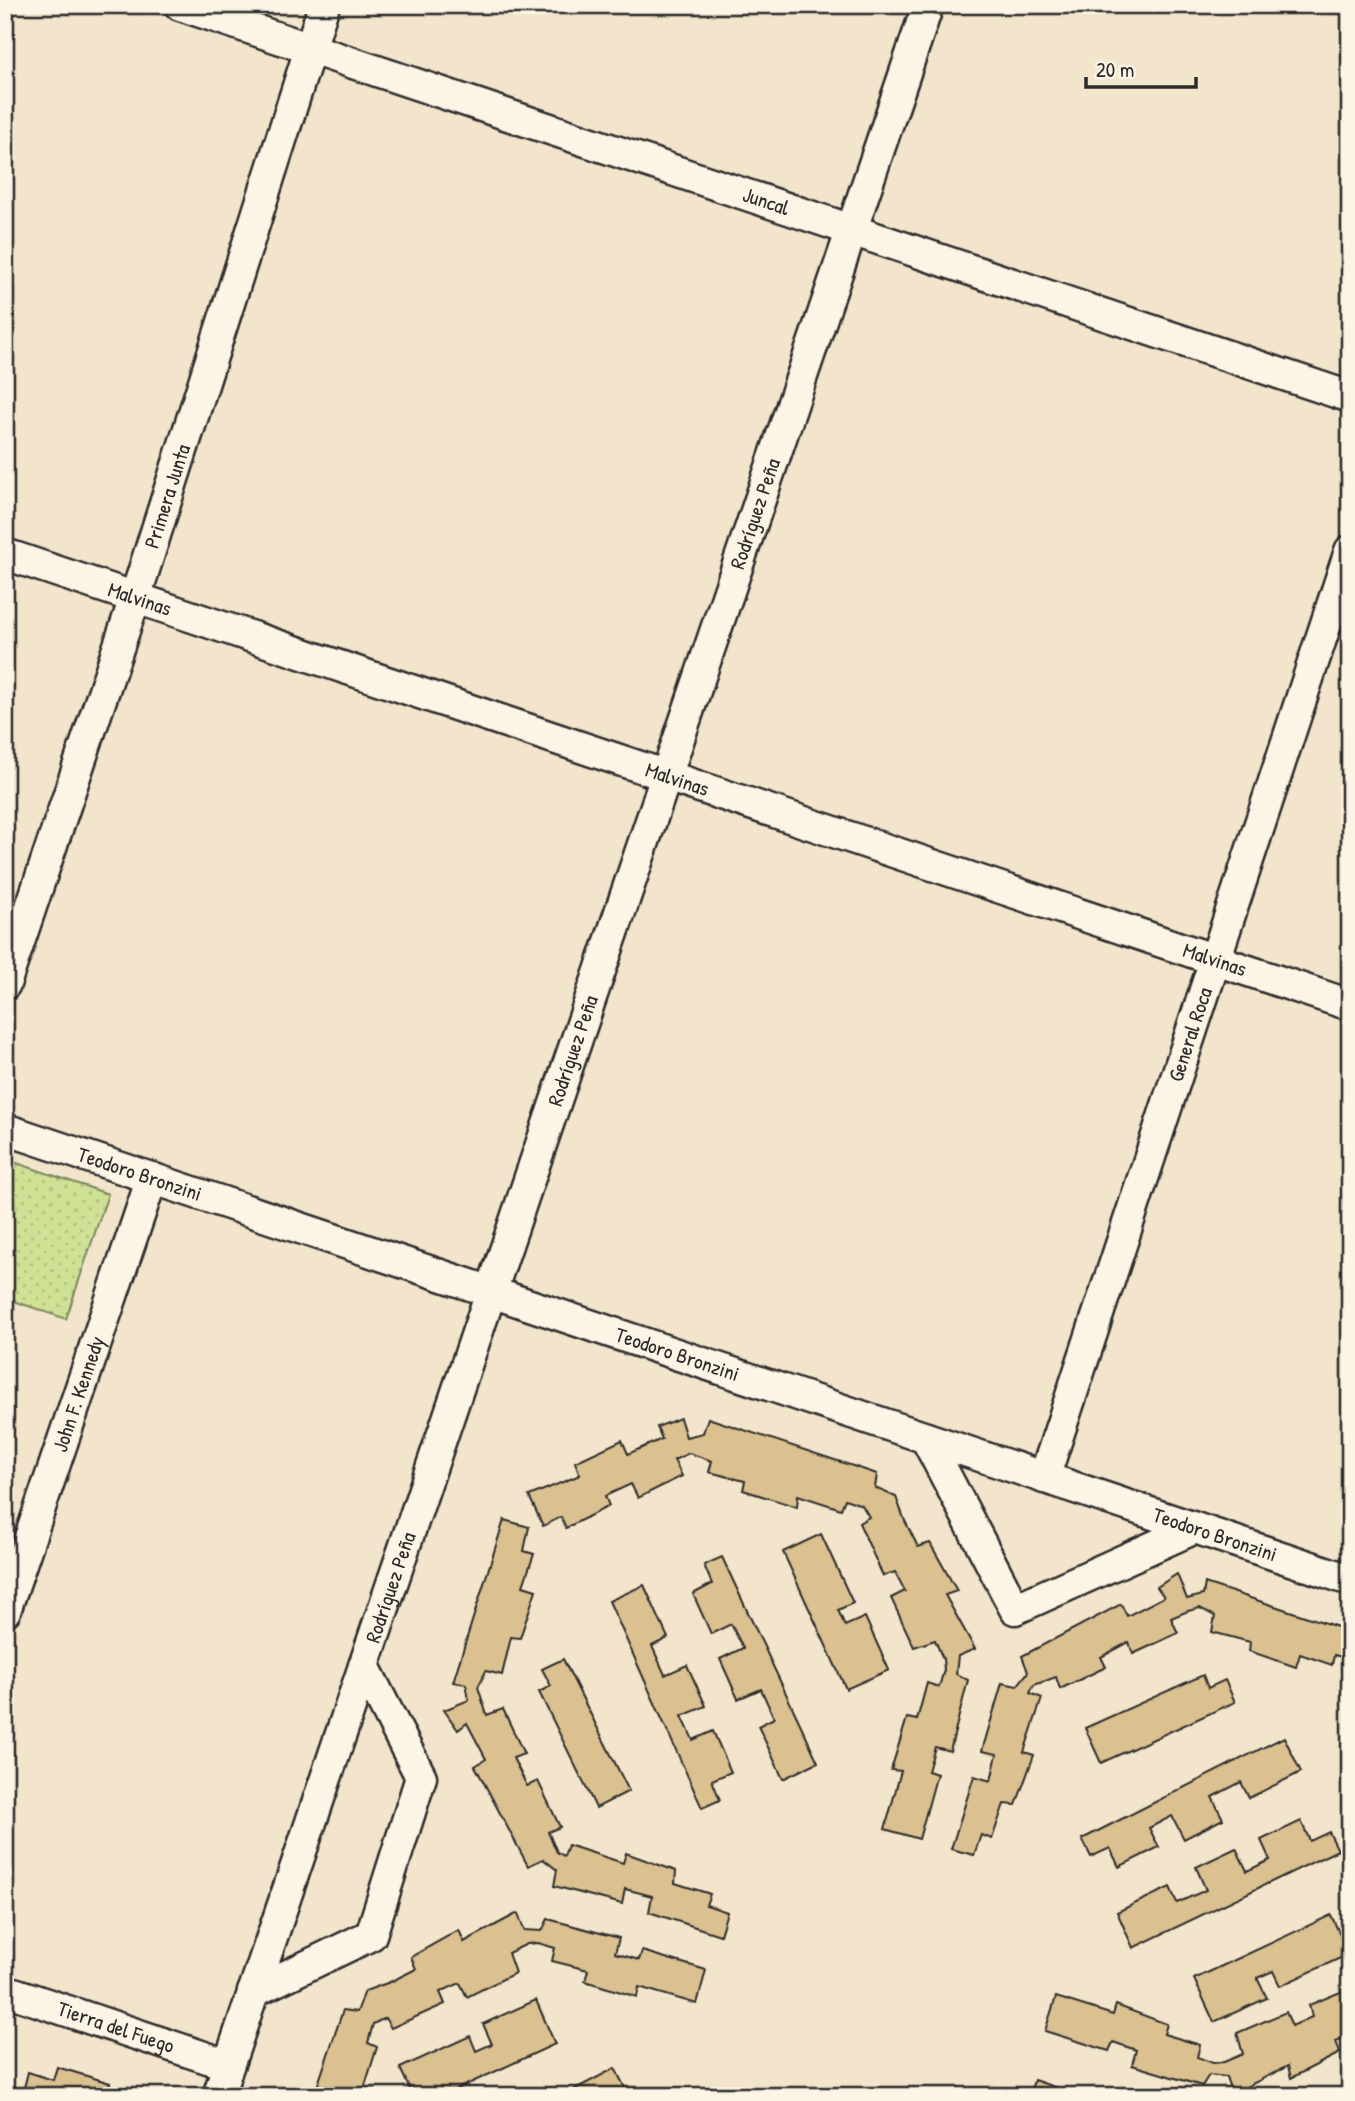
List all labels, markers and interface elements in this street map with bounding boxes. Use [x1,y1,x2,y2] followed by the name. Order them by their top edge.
[1086,46,1196,90] scale bar
[1096,55,1134,84] text: 20 m
[739,180,794,222] street label: Juncal
[137,440,197,552] street label: Primera Junta
[723,454,787,573] street label: Rodríguez Peña
[104,575,175,623] street label: Malvinas
[642,755,713,803] street label: Malvinas
[1179,935,1251,983] street label: Malvinas
[1161,984,1219,1085] street label: General Roca
[540,991,605,1110] street label: Rodríguez Peña
[74,1139,206,1208] street label: Teodoro Bronzini
[611,1320,743,1388] street label: Teodoro Bronzini
[45,1332,111,1456] street label: John F. Kennedy
[1149,1500,1281,1569] street label: Teodoro Bronzini
[358,1528,422,1647] street label: Rodríguez Peña
[54,1994,178,2060] street label: Tierra del Fuego

